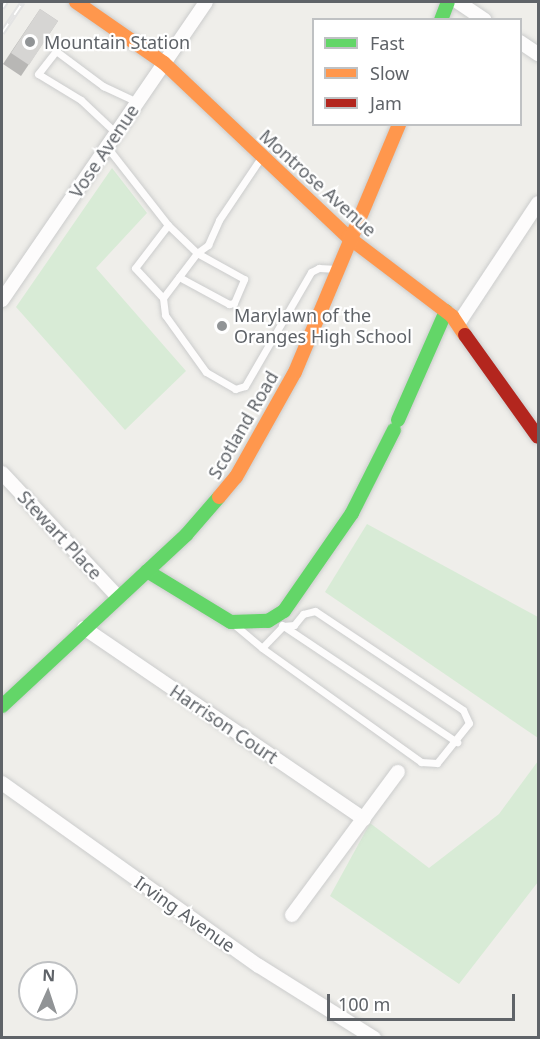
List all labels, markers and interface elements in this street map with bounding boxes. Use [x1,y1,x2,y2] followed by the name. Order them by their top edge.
[312,18,522,126] legend
[44,31,190,53] place label: Mountain Station
[370,31,405,55] text: Fast
[21,33,39,51] marker: Mountain Station
[370,61,409,85] text: Slow
[370,91,402,115] text: Jam
[65,100,143,202] street label: Vose Avenue
[255,125,381,241] street label: Montrose Avenue
[234,305,412,348] place label: Marylawn of the Oranges High School
[215,319,229,333] marker: Marylawn of the Oranges High School
[203,367,283,483] street label: Scotland Road
[13,486,107,584] street label: Stewart Place
[166,680,282,768] street label: Harrison Court
[131,871,239,957] street label: Irving Avenue
[18,961,78,1021] north arrow
[42,964,56,986] text: N
[330,982,518,1020] scale bar
[338,992,390,1016] text: 100 m

